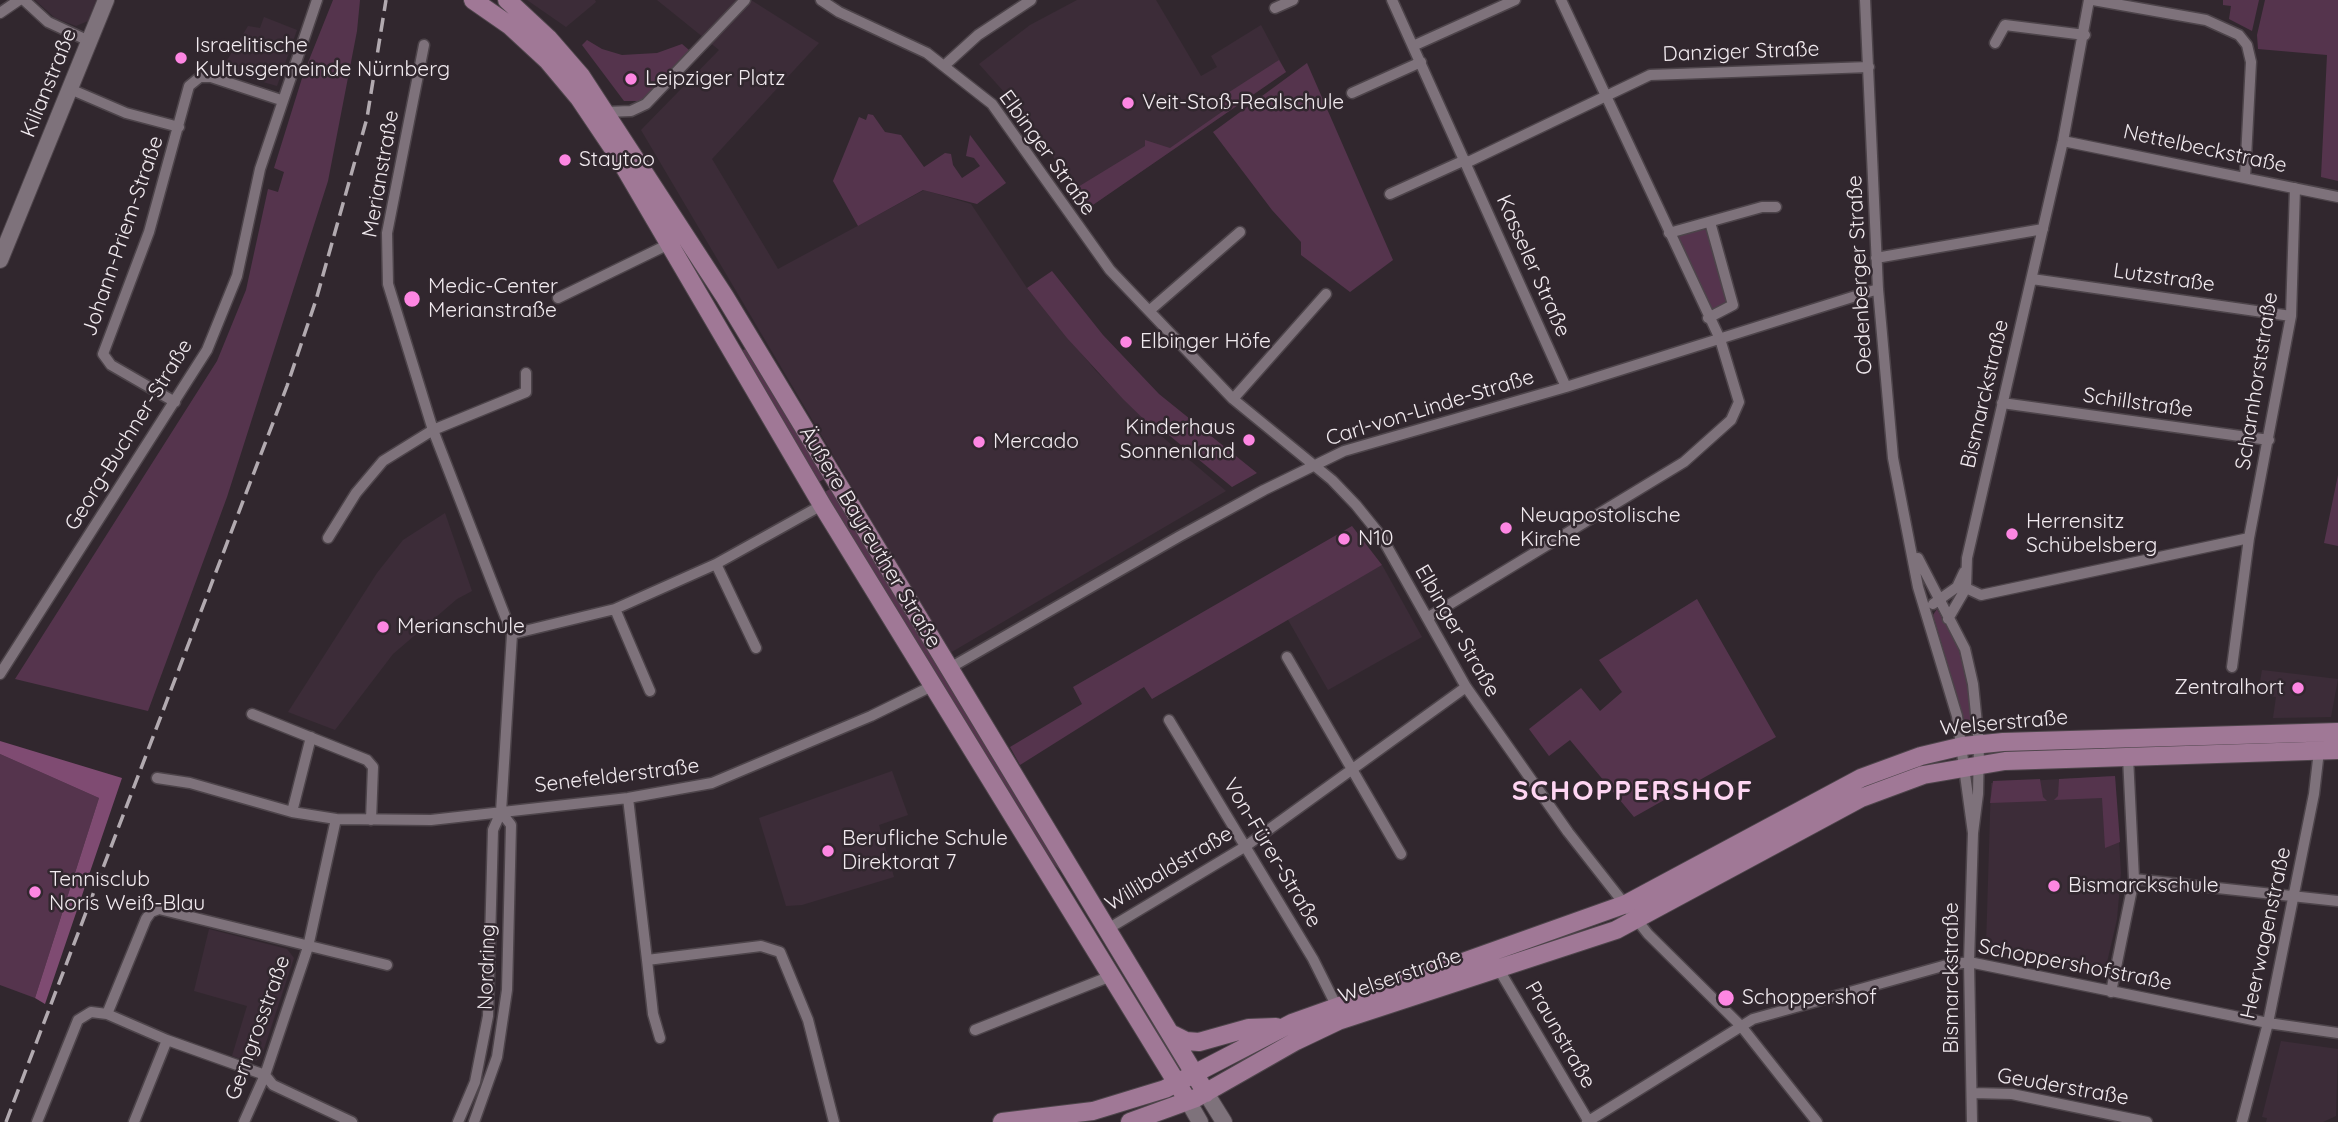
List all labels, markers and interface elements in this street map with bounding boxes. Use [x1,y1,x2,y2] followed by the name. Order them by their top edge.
[16,25,82,141] street label: Kilianstraße
[195,33,450,83] place label: Israelitische Kultusgemeinde Nürnberg
[1662,37,1820,67] street label: Danziger Straße
[173,50,189,66] marker: Israelitische Kultusgemeinde Nürnberg
[645,66,785,92] place label: Leipziger Platz
[623,71,639,87] marker: Leipziger Platz
[993,86,1101,220] street label: Elbinger Straße
[1142,90,1344,116] place label: Veit-Stoß-Realschule
[1120,95,1136,111] marker: Veit-Stoß-Realschule
[357,108,405,240] street label: Merianstraße
[2121,119,2289,179] street label: Nettelbeckstraße
[77,133,169,339] street label: Johann-Priem-Straße
[579,147,655,173] place label: Staytoo
[557,152,573,168] marker: Staytoo
[1842,175,1878,375] street label: Oedenberger Straße
[1490,191,1576,341] street label: Kasseler Straße
[2112,258,2216,298] street label: Lutzstraße
[428,274,558,324] place label: Medic-Center Merianstraße
[402,289,422,309] marker: Medic-Center Merianstraße
[2230,290,2284,472] street label: Scharnhorststraße
[1956,317,2014,471] street label: Bismarckstraße
[1140,329,1271,355] place label: Elbinger Höfe
[1118,334,1134,350] marker: Elbinger Höfe
[60,335,198,535] street label: Georg-Buchner-Straße
[1323,364,1537,452] street label: Carl-von-Linde-Straße
[2081,383,2195,423] street label: Schillstraße
[1120,415,1235,465] place label: Kinderhaus Sonnenland
[794,422,946,652] street label: Äußere Bayreuther Straße
[993,429,1079,455] place label: Mercado
[1241,432,1257,448] marker: Kinderhaus Sonnenland
[971,434,987,450] marker: Mercado
[1520,503,1681,553] place label: Neuapostolische Kirche
[2026,509,2157,559] place label: Herrensitz Schübelsberg
[1498,520,1514,536] marker: Neuapostolische Kirche
[1358,526,1394,552] place label: N10
[2004,526,2020,542] marker: Herrensitz Schübelsberg
[1336,531,1352,547] marker: N10
[1409,560,1505,702] street label: Elbinger Straße
[397,614,525,640] place label: Merianschule
[375,619,391,635] marker: Merianschule
[2174,675,2284,701] place label: Zentralhort
[2290,680,2306,696] marker: Zentralhort
[1939,705,2069,741] street label: Welserstraße
[533,753,701,799] street label: Senefelderstraße
[1217,774,1327,932] street label: Von-Fürer-Straße
[1513,775,1753,809] district label: SCHOPPERSHOF
[1101,821,1237,917] street label: Willibaldstraße
[842,826,1008,876] place label: Berufliche Schule Direktorat 7
[820,843,836,859] marker: Berufliche Schule Direktorat 7
[2235,845,2297,1021] street label: Heerwagenstraße
[49,867,205,917] place label: Tennisclub Noris Weiß-Blau
[2068,873,2219,899] place label: Bismarckschule
[2046,878,2062,894] marker: Bismarckschule
[27,884,43,900] marker: Tennisclub Noris Weiß-Blau
[1939,902,1965,1054] street label: Bismarckstraße
[473,924,501,1010] street label: Nordring
[1976,934,2174,996] street label: Schoppershofstraße
[1335,943,1465,1009] street label: Welserstraße
[220,952,296,1104] street label: Gerngrosstraße
[1519,977,1601,1093] street label: Praunstraße
[1742,985,1877,1011] place label: Schoppershof
[1716,988,1736,1008] marker: Schoppershof
[1995,1063,2131,1111] street label: Geuderstraße

